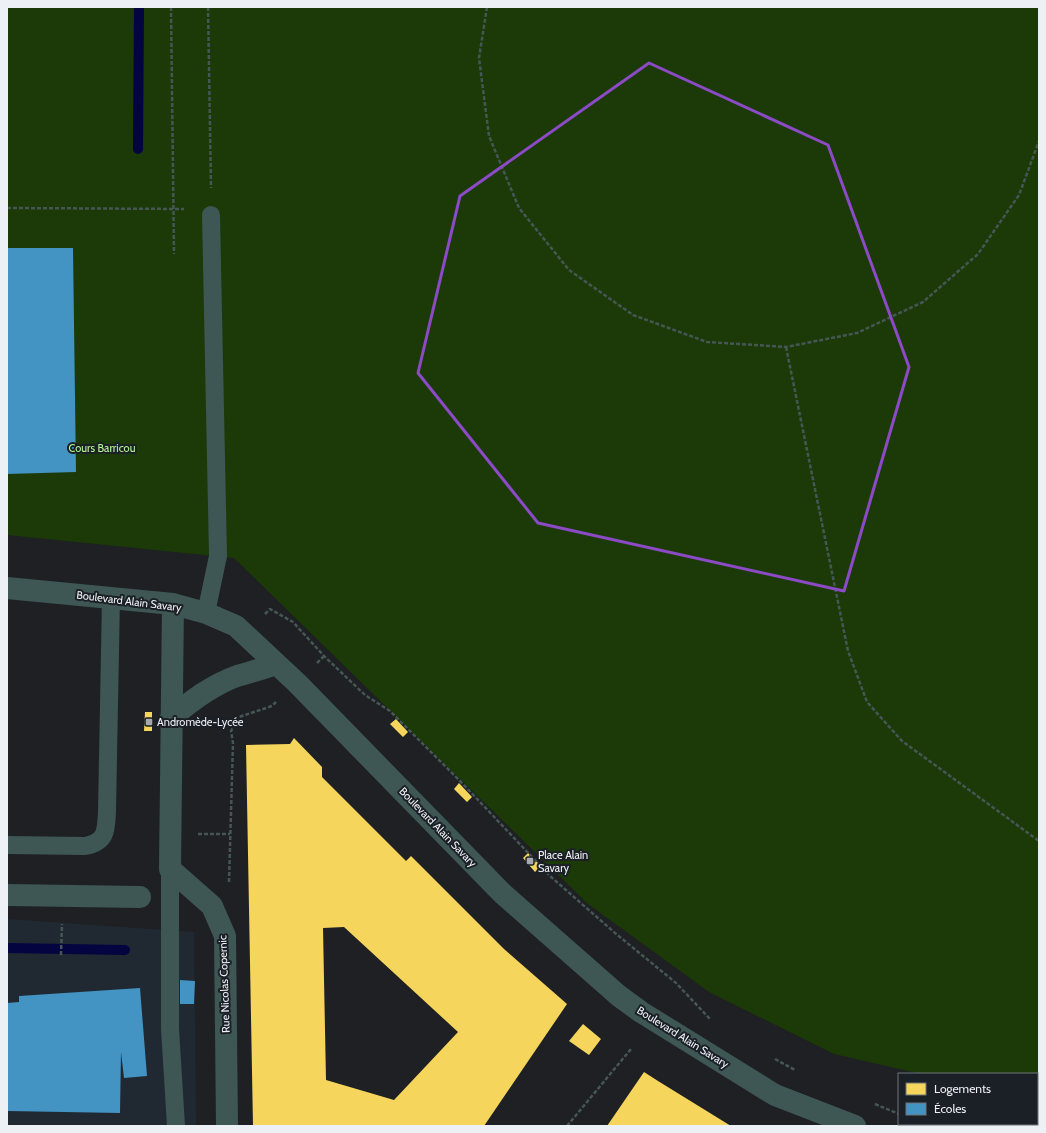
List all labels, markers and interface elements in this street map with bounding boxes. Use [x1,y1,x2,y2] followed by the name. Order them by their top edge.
[69,441,136,455] park label: Cours Barricou
[76,588,183,614] street label: Boulevard Alain Savary
[157,715,244,729] place label: Andromède-Lycée
[144,717,154,727] marker: Andromède-Lycée
[396,784,480,870] street label: Boulevard Alain Savary
[538,848,588,875] place label: Place Alain Savary
[525,856,535,866] marker: Place Alain Savary
[215,935,233,1033] street label: Rue Nicolas Copernic
[634,1003,732,1071] street label: Boulevard Alain Savary
[898,1073,1038,1125] legend
[934,1081,991,1096] text: Logements
[934,1101,966,1116] text: Écoles

